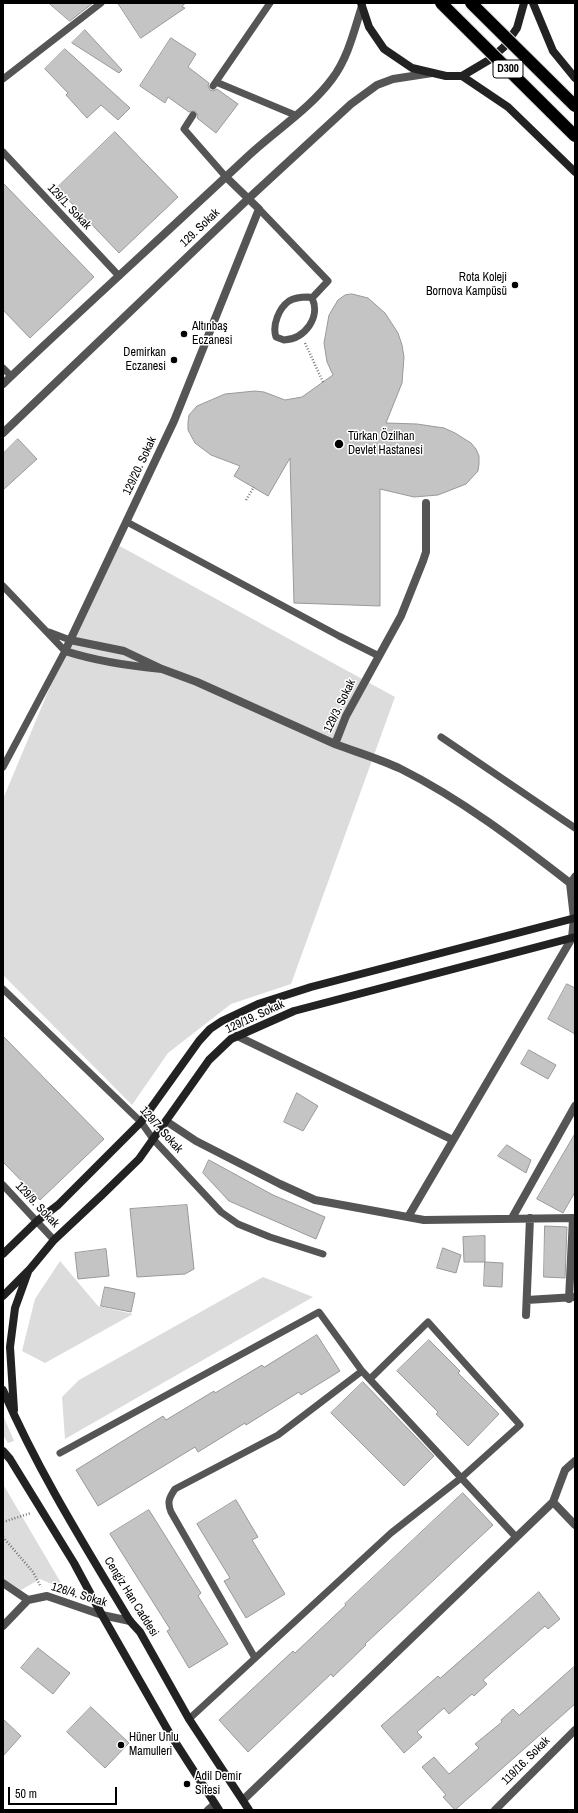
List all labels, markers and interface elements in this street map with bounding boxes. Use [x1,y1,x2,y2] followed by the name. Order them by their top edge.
[493,60,523,78] road number: D300
[44,181,94,233] street label: 129/1. Sokak
[177,206,223,250] street label: 129. Sokak
[426,271,507,299] place label: Rota Koleji Bornova Kampüsü
[510,280,520,290] marker: Rota Koleji Bornova Kampüsü
[192,320,232,348] place label: Altınbaş Eczanesi
[179,329,189,339] marker: Altınbaş Eczanesi
[123,346,166,374] place label: Demirkan Eczanesi
[169,355,179,365] marker: Demirkan Eczanesi
[348,430,423,458] place label: Türkan Özilhan Devlet Hastanesi
[120,434,160,498] street label: 129/20. Sokak
[333,438,345,450] marker: Türkan Özilhan Devlet Hastanesi
[321,677,359,735] street label: 129/3. Sokak
[223,997,287,1037] street label: 129/19. Sokak
[136,1104,186,1156] street label: 129/7. Sokak
[12,1179,62,1231] street label: 129/9. Sokak
[101,1554,161,1640] street label: Cengiz Han Caddesi
[49,1580,109,1610] street label: 126/4. Sokak
[129,1731,179,1759] place label: Hüner Unlu Mamulleri
[499,1734,553,1788] street label: 119/16. Sokak
[116,1740,126,1750] marker: Hüner Unlu Mamulleri
[195,1770,241,1798] place label: Adil Demir Sitesi
[10,1779,119,1805] scale bar
[182,1779,192,1789] marker: Adil Demir Sitesi
[15,1786,37,1802] text: 50 m

